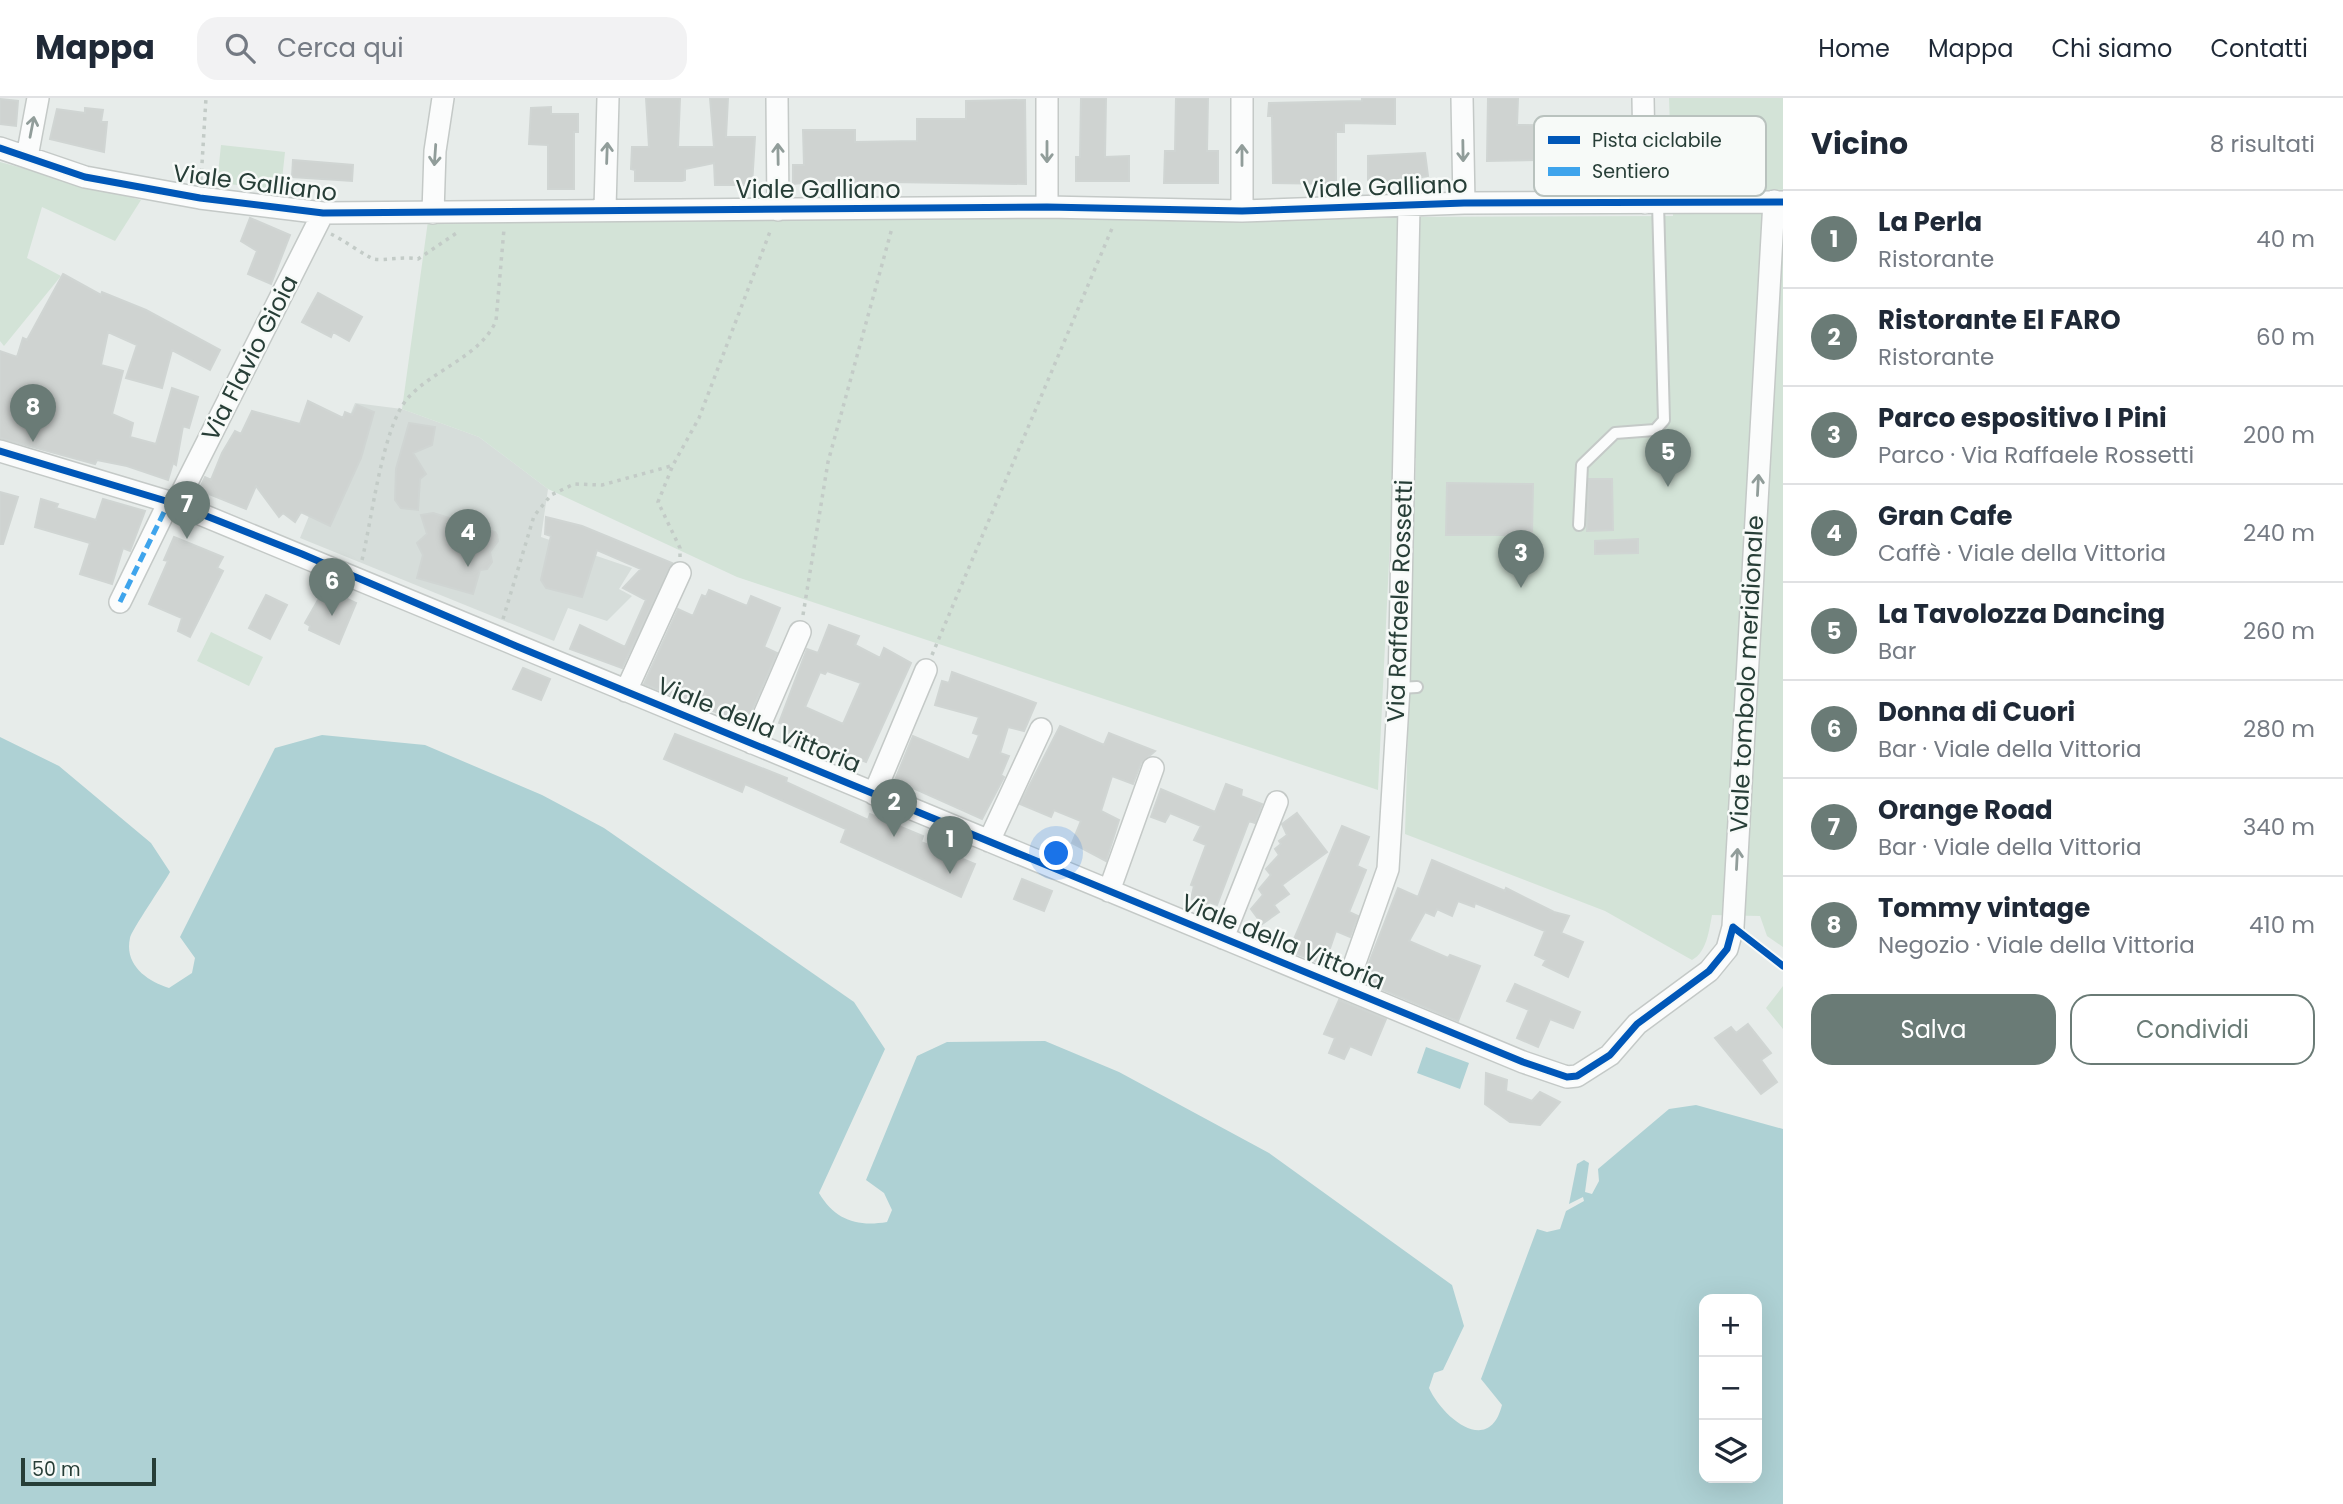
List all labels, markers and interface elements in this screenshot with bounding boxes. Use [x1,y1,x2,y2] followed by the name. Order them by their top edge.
[197,17,687,80] search box
[35,24,155,71] text: Mappa
[221,29,259,67] icon: search
[277,30,404,66] text: Cerca qui
[1818,32,1890,65] text: Home
[1928,32,2013,65] text: Mappa
[2051,32,2172,65] text: Chi siamo
[2210,32,2308,65] text: Contatti
[26,116,40,139] one-way arrow
[1534,116,1766,196] legend
[1811,122,1908,165] text: Vicino
[1592,127,1722,154] text: Pista ciclabile
[2210,128,2315,160] text: 8 risultati
[1456,139,1470,162] one-way arrow
[1040,141,1054,164] one-way arrow
[600,142,613,165] one-way arrow
[429,143,442,166] one-way arrow
[771,143,784,166] one-way arrow
[1235,143,1249,166] one-way arrow
[171,156,339,209] street label: Viale Galliano
[1592,158,1670,185] text: Sentiero
[1302,167,1468,206] street label: Viale Galliano
[735,173,901,206] street label: Viale Galliano
[1878,204,1982,240] text: La Perla
[1830,223,1838,255] text: 1
[2256,223,2315,255] text: 40 m
[1878,243,1994,275] text: Ristorante
[193,269,306,446] street label: Via Flavio Gioia
[1878,302,2121,338] text: Ristorante El FARO
[1827,321,1841,353] text: 2
[2256,321,2315,353] text: 60 m
[1878,341,1994,373] text: Ristorante
[10,384,56,442] pin: 8
[1878,400,2167,436] text: Parco espositivo I Pini
[1827,419,1841,451] text: 3
[2243,419,2315,451] text: 200 m
[1645,429,1691,487] pin: 5
[1878,439,2194,471] text: Parco · Via Raffaele Rossetti
[1752,474,1765,497] one-way arrow
[1379,479,1420,723] street label: Via Raffaele Rossetti
[164,481,210,539] pin: 7
[1878,498,2012,534] text: Gran Cafe
[445,509,491,567] pin: 4
[1722,514,1771,834] street label: Viale tombolo meridionale
[1826,517,1842,549] text: 4
[2243,517,2315,549] text: 240 m
[1498,530,1544,588] pin: 3
[1878,537,2166,569] text: Caffè · Viale della Vittoria
[309,558,355,616] pin: 6
[1878,596,2165,632] text: La Tavolozza Dancing
[1827,615,1841,647] text: 5
[2243,615,2315,647] text: 260 m
[1878,635,1916,667] text: Bar
[652,669,866,781] street label: Viale della Vittoria
[1878,694,2075,730] text: Donna di Cuori
[1827,713,1841,745] text: 6
[2243,713,2315,745] text: 280 m
[1878,733,2141,765] text: Bar · Viale della Vittoria
[871,779,917,837] pin: 2
[1878,792,2053,828] text: Orange Road
[1828,811,1840,843] text: 7
[2243,811,2315,843] text: 340 m
[927,816,973,874] pin: 1
[1878,831,2141,863] text: Bar · Viale della Vittoria
[1039,836,1073,870] your location
[1731,848,1744,871] one-way arrow
[1176,886,1390,998] street label: Viale della Vittoria
[1878,890,2090,926] text: Tommy vintage
[1827,909,1841,941] text: 8
[2249,909,2315,941] text: 410 m
[1878,929,2195,961] text: Negozio · Viale della Vittoria
[1811,994,2056,1065] button: Salva
[2070,994,2315,1065] button: Condividi
[1699,1294,1762,1483] map controls
[1699,1294,1762,1357] button: +
[1699,1357,1762,1420] button: −
[1699,1420,1762,1483] button: layers
[21,1455,156,1487] scale bar
[32,1456,81,1483] text: 50 m

